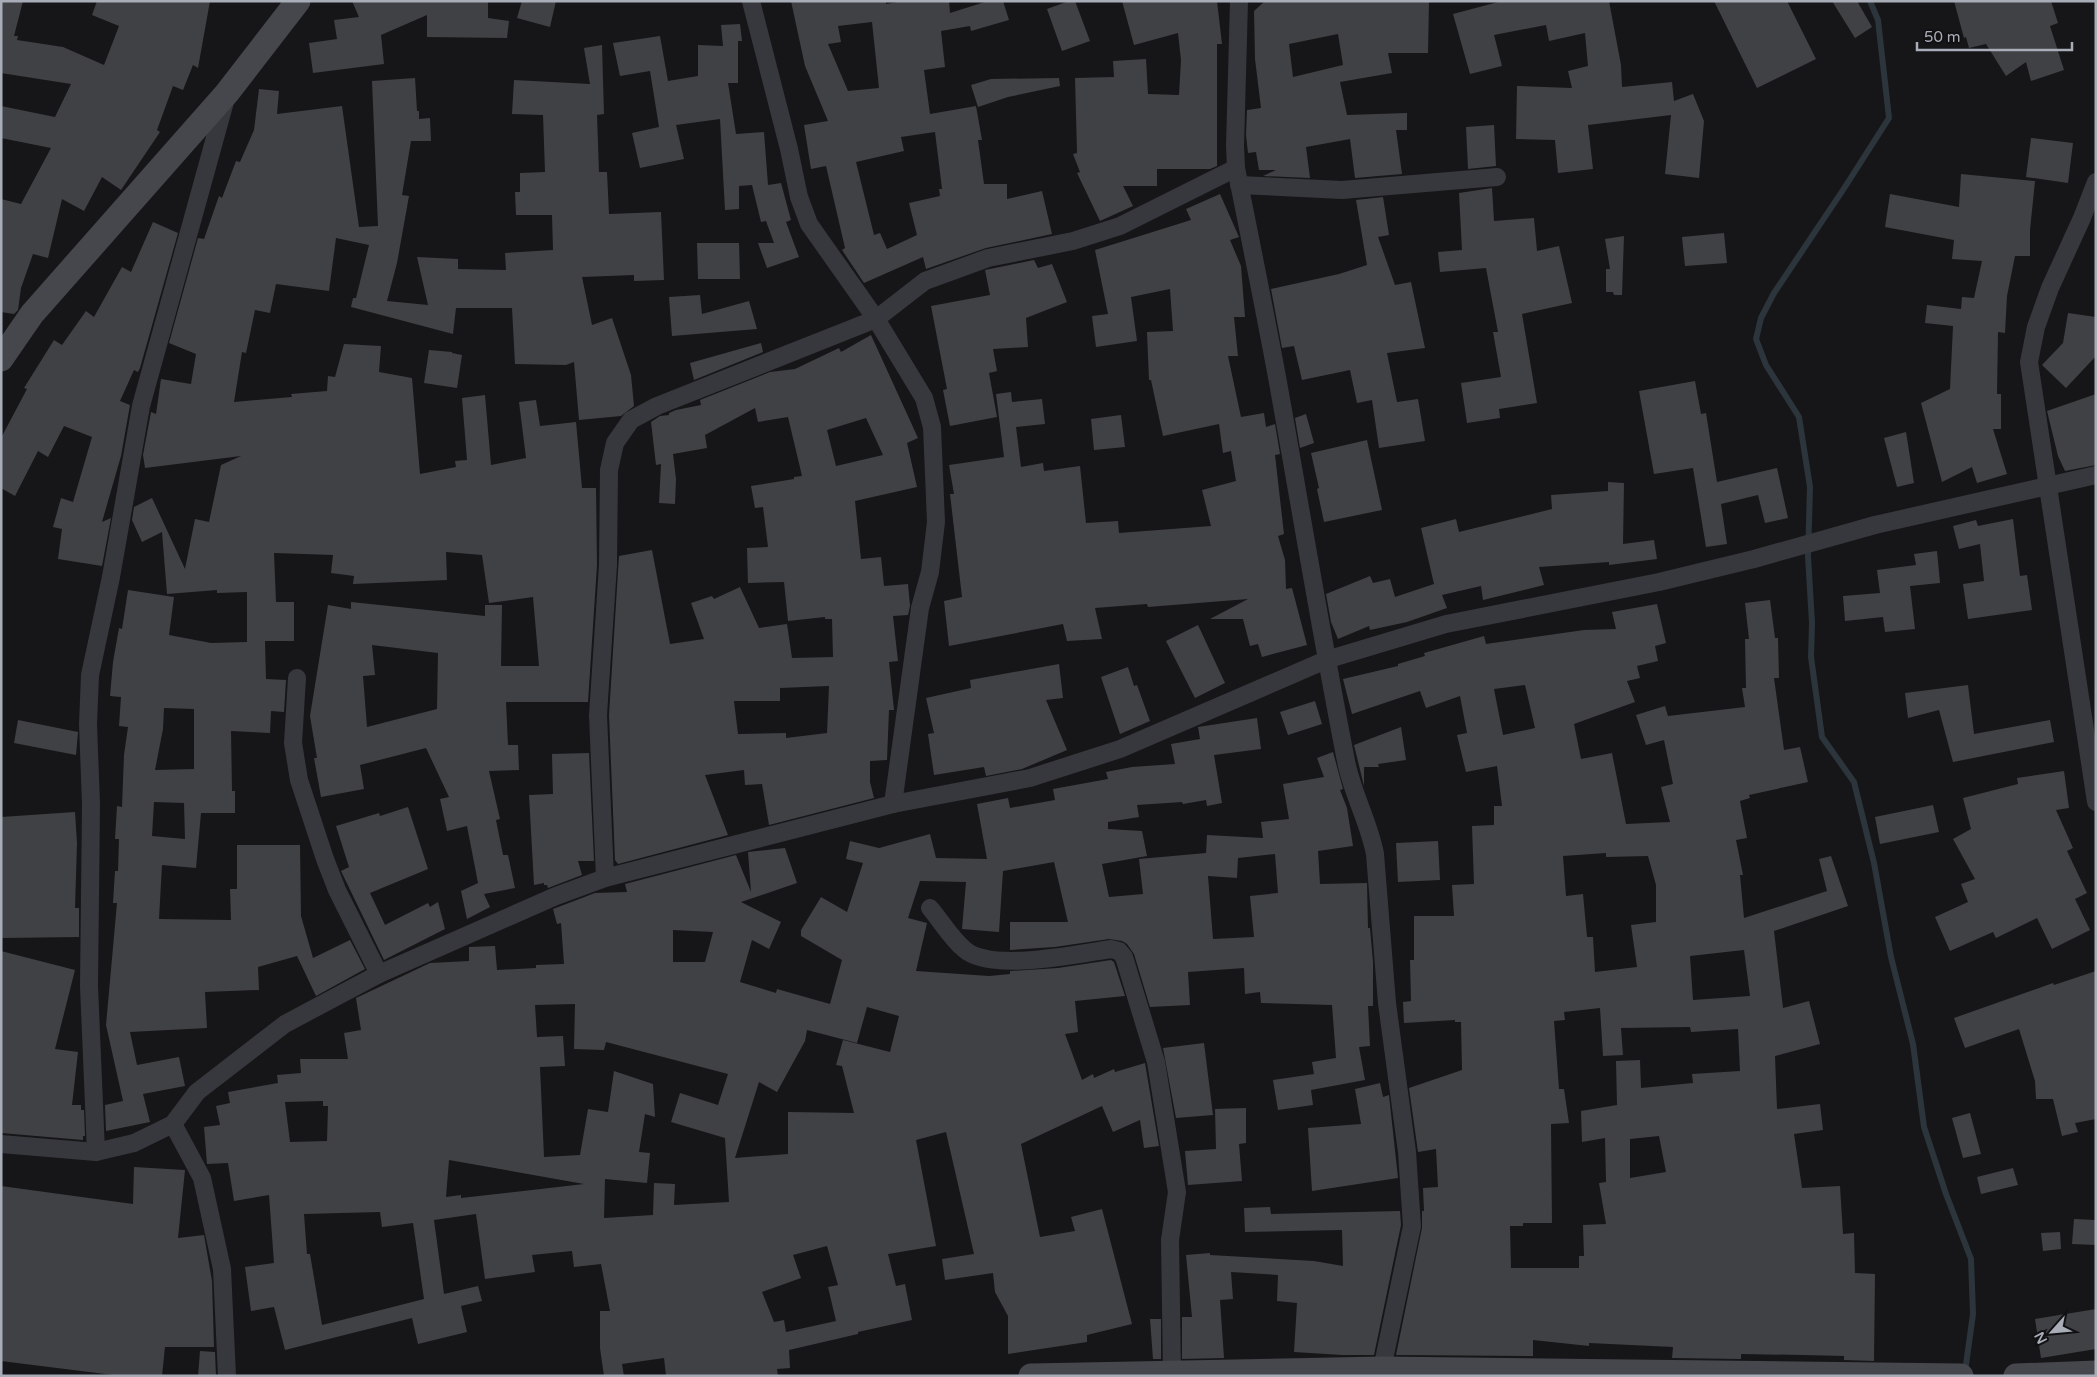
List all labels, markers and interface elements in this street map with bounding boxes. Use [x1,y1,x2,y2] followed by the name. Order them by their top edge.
[1917,20,2072,52] scale bar
[1924,28,1961,46] text: 50 m
[2027,1307,2077,1357] north arrow
[2031,1329,2051,1347] text: N

